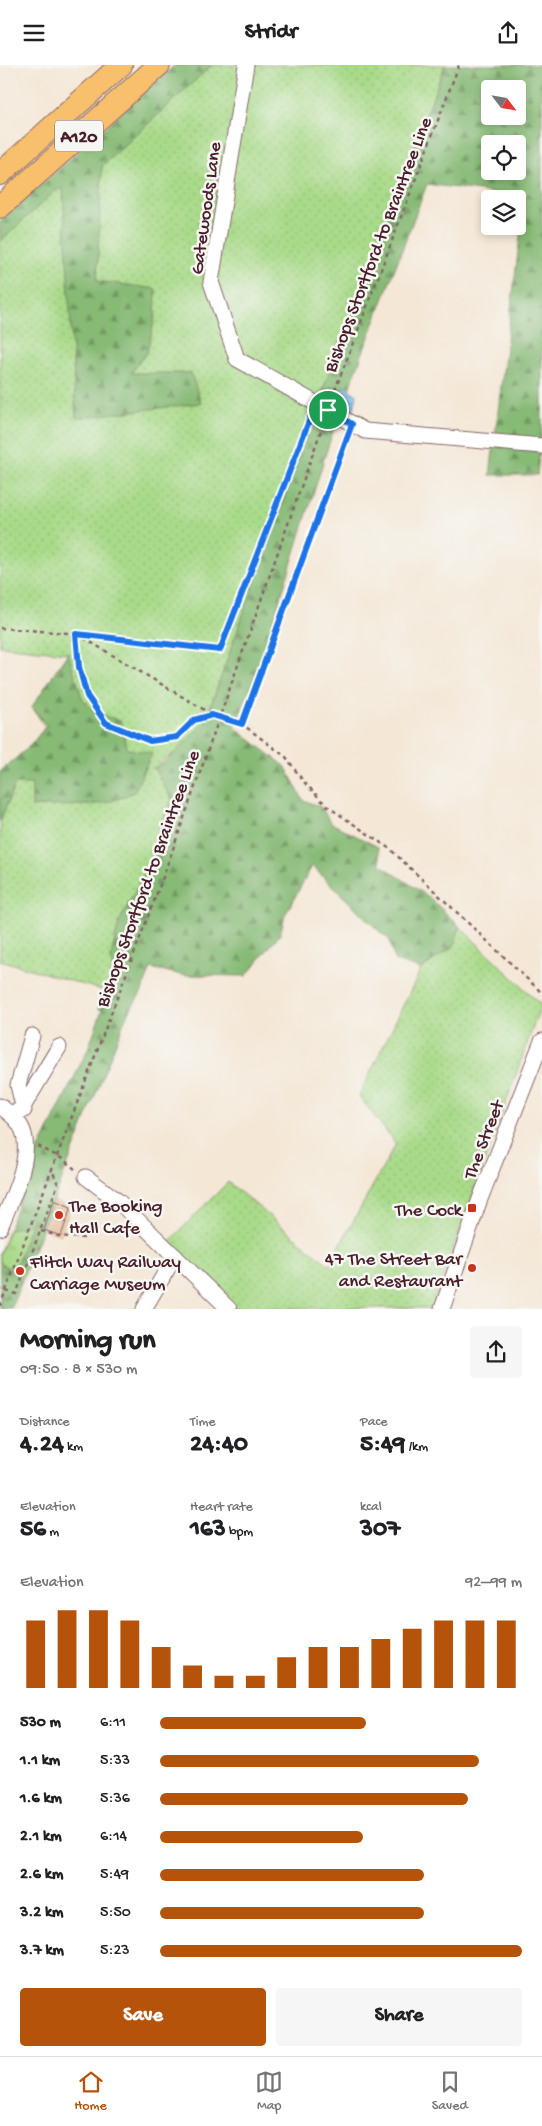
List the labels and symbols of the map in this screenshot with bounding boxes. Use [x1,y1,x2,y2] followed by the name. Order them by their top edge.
[481,80,526,125] north arrow
[320,114,439,377] street label: Bishops Stortford to Braintree Line
[55,121,103,151] road number: A120
[187,141,228,276] street label: Gatewoods Lane
[307,389,349,431] pin
[92,748,207,1012] street label: Bishops Stortford to Braintree Line
[459,1096,512,1184] street label: The Street
[68,1196,163,1241] place label: The Booking Hall Cafe
[394,1200,464,1223] place label: The Cock
[466,1202,478,1214] marker: The Cock
[53,1209,65,1221] marker: The Booking Hall Cafe
[325,1249,464,1294] place label: 47 The Street Bar and Restaurant
[29,1252,182,1297] place label: Flitch Way Railway Carriage Museum
[466,1262,478,1274] marker: 47 The Street Bar and Restaurant
[14,1265,26,1277] marker: Flitch Way Railway Carriage Museum

